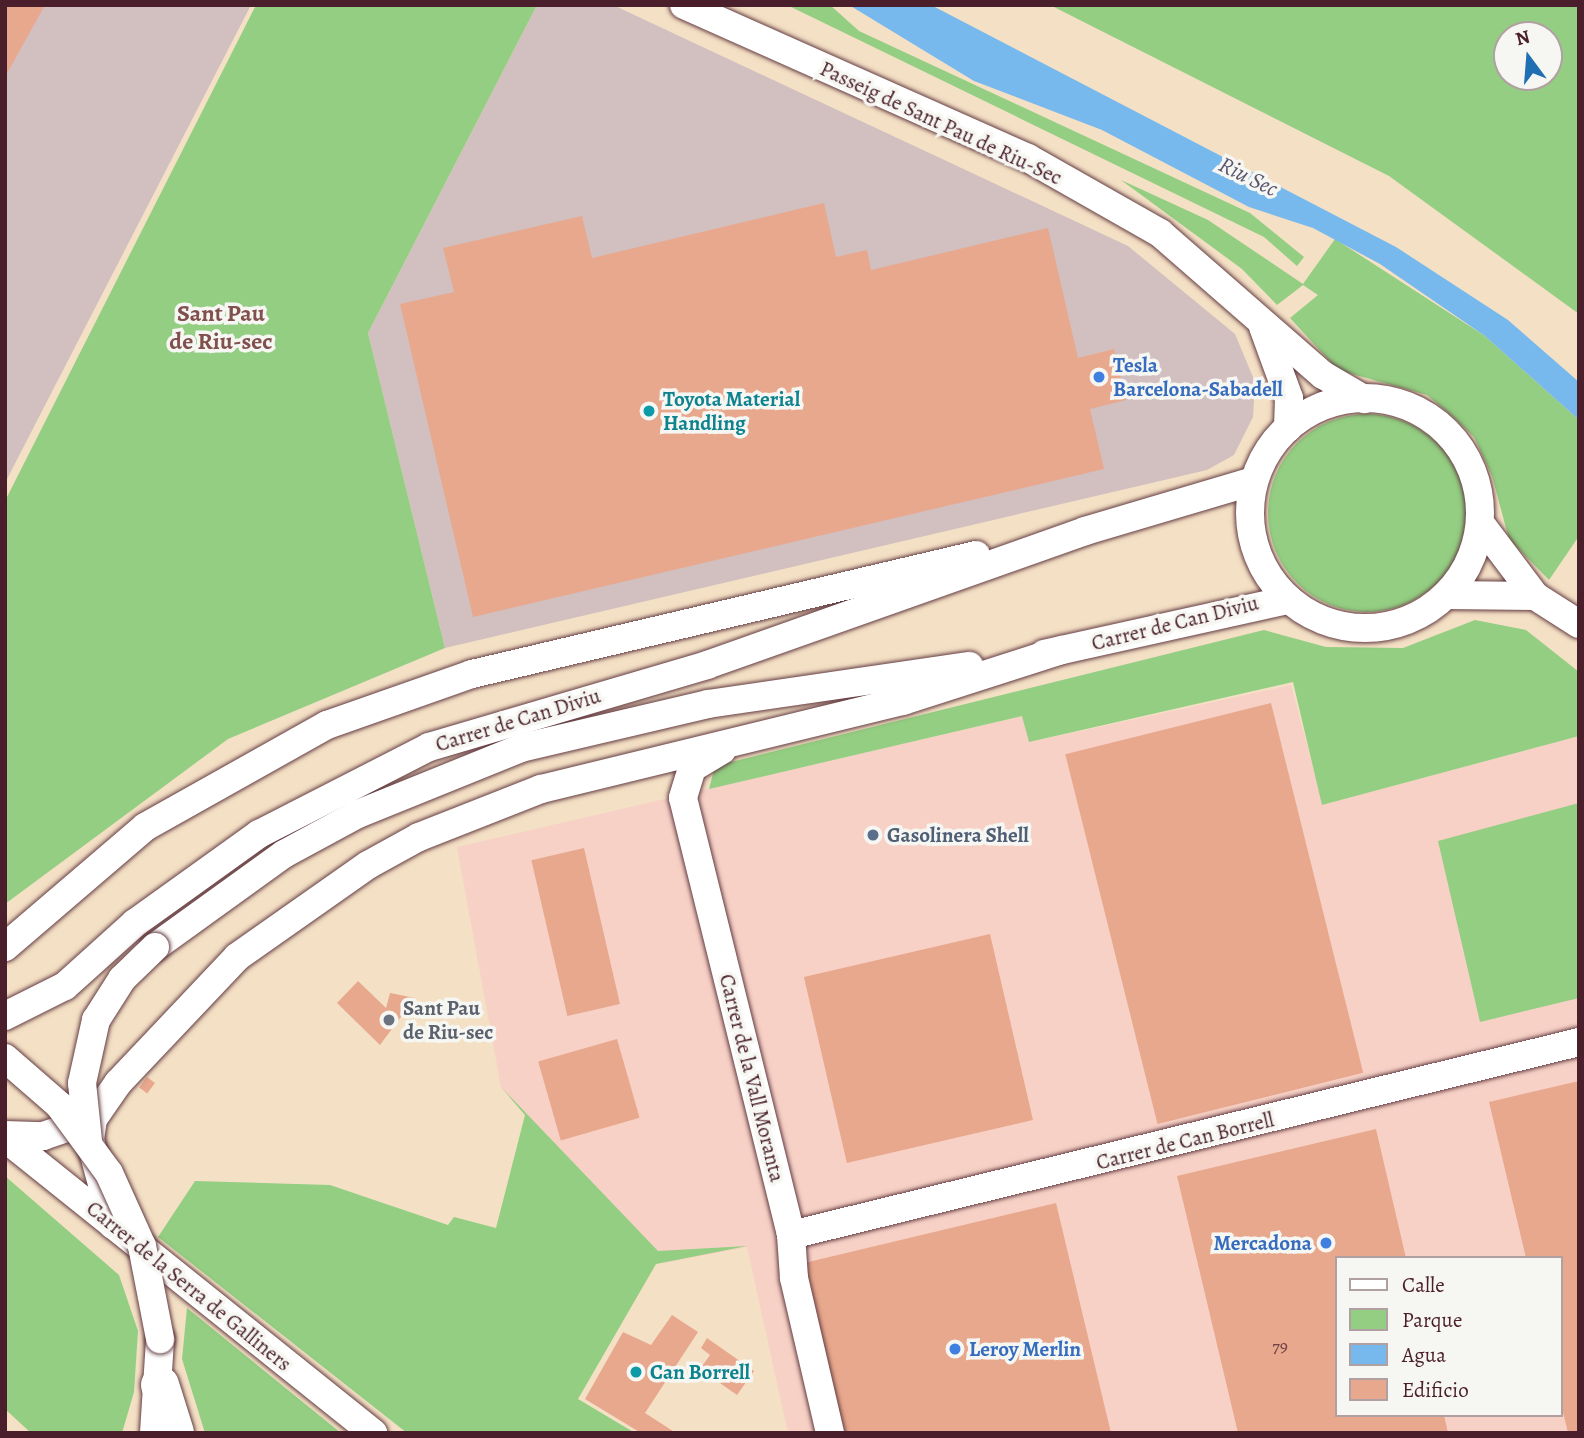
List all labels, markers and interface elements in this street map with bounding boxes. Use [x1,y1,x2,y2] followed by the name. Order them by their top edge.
[1493,21,1563,91] north arrow
[1513,23,1533,52] text: N
[816,56,1066,190] street label: Passeig de Sant Pau de Riu-Sec
[1214,151,1282,203] water label: Riu Sec
[169,300,273,356] district label: Sant Pau de Riu-sec
[1113,352,1283,402] place label: Tesla Barcelona-Sabadell
[1091,369,1107,385] marker: Tesla Barcelona-Sabadell
[663,386,800,436] place label: Toyota Material Handling
[641,403,657,419] marker: Toyota Material Handling
[1089,590,1261,656] street label: Carrer de Can Diviu
[432,683,604,757] street label: Carrer de Can Diviu
[887,822,1029,848] place label: Gasolinera Shell
[865,827,881,843] marker: Gasolinera Shell
[714,971,790,1185] street label: Carrer de la Vall Moranta
[403,995,493,1045] place label: Sant Pau de Riu-sec
[381,1012,397,1028] marker: Sant Pau de Riu-sec
[1094,1107,1276,1175] street label: Carrer de Can Borrell
[81,1196,297,1376] street label: Carrer de la Serra de Galliners
[1213,1230,1312,1256] place label: Mercadona
[1318,1235,1334,1251] marker: Mercadona
[1336,1256,1563,1417] legend
[1402,1271,1445,1299] text: Calle
[1402,1306,1462,1334] text: Parque
[1272,1335,1288,1357] house number: 79
[969,1336,1081,1362] place label: Leroy Merlin
[947,1341,963,1357] marker: Leroy Merlin
[1402,1341,1446,1369] text: Agua
[650,1359,750,1385] place label: Can Borrell
[628,1364,644,1380] marker: Can Borrell
[1402,1376,1469,1404] text: Edificio

